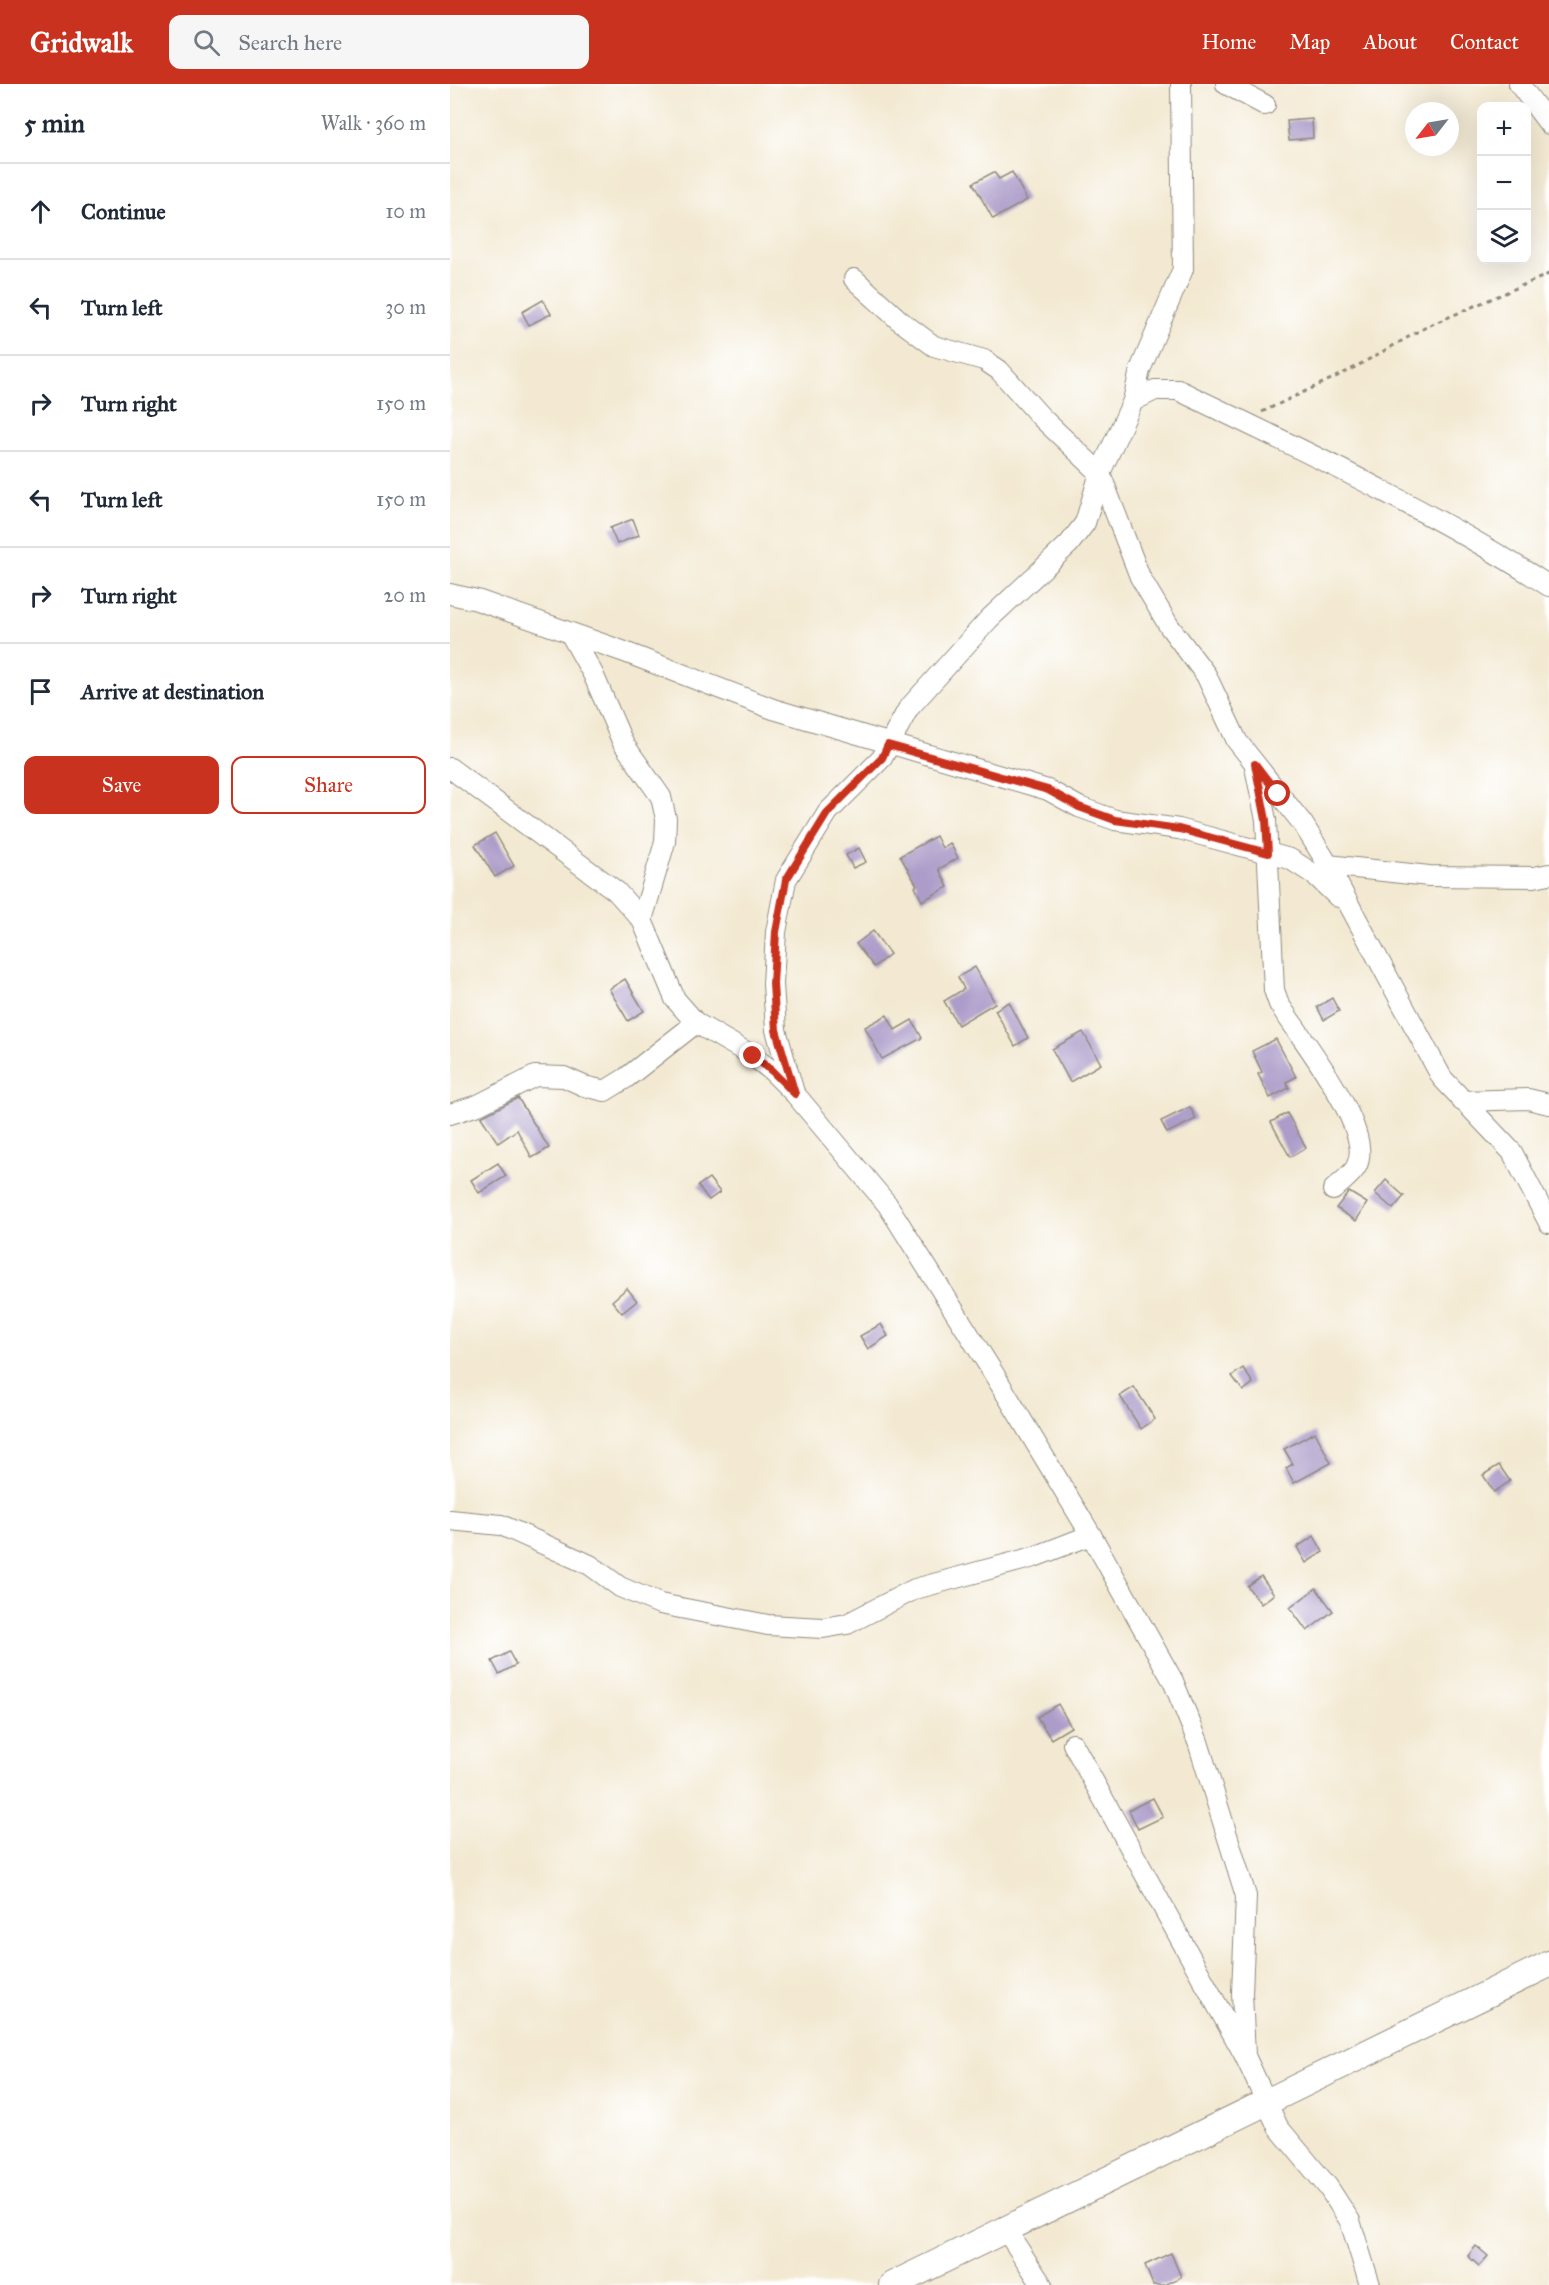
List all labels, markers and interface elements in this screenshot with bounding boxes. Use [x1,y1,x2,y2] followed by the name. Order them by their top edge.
[169,15,589,69] search box
[30,25,133,60] text: Gridwalk
[190,26,223,59] icon: search
[238,29,342,56] text: Search here
[1201,29,1256,55] text: Home
[1289,29,1330,55] text: Map
[1363,29,1417,55] text: About
[1450,29,1519,55] text: Contact
[1405,102,1459,156] north arrow
[1477,102,1531,264] map controls
[1477,102,1531,156] button: +
[24,107,85,139] text: 5 min
[321,111,426,135] text: Walk · 360 m
[1477,156,1531,210] button: −
[24,195,57,228] icon: ahead
[81,198,166,225] text: Continue
[385,199,426,223] text: 10 m
[1477,210,1531,264] button: layers
[24,291,57,324] icon: left
[81,294,163,321] text: Turn left
[385,295,426,319] text: 30 m
[24,387,57,420] icon: right
[81,390,177,417] text: Turn right
[376,391,426,415] text: 150 m
[24,483,57,516] icon: left
[81,486,163,513] text: Turn left
[376,487,426,511] text: 150 m
[24,579,57,612] icon: right
[81,582,177,609] text: Turn right
[383,583,426,607] text: 20 m
[24,675,57,708] icon: arrive
[81,678,264,705] text: Arrive at destination
[24,756,219,814] button: Save
[231,756,426,814] button: Share
[1264,780,1290,806] route start
[739,1042,765,1068] route end

